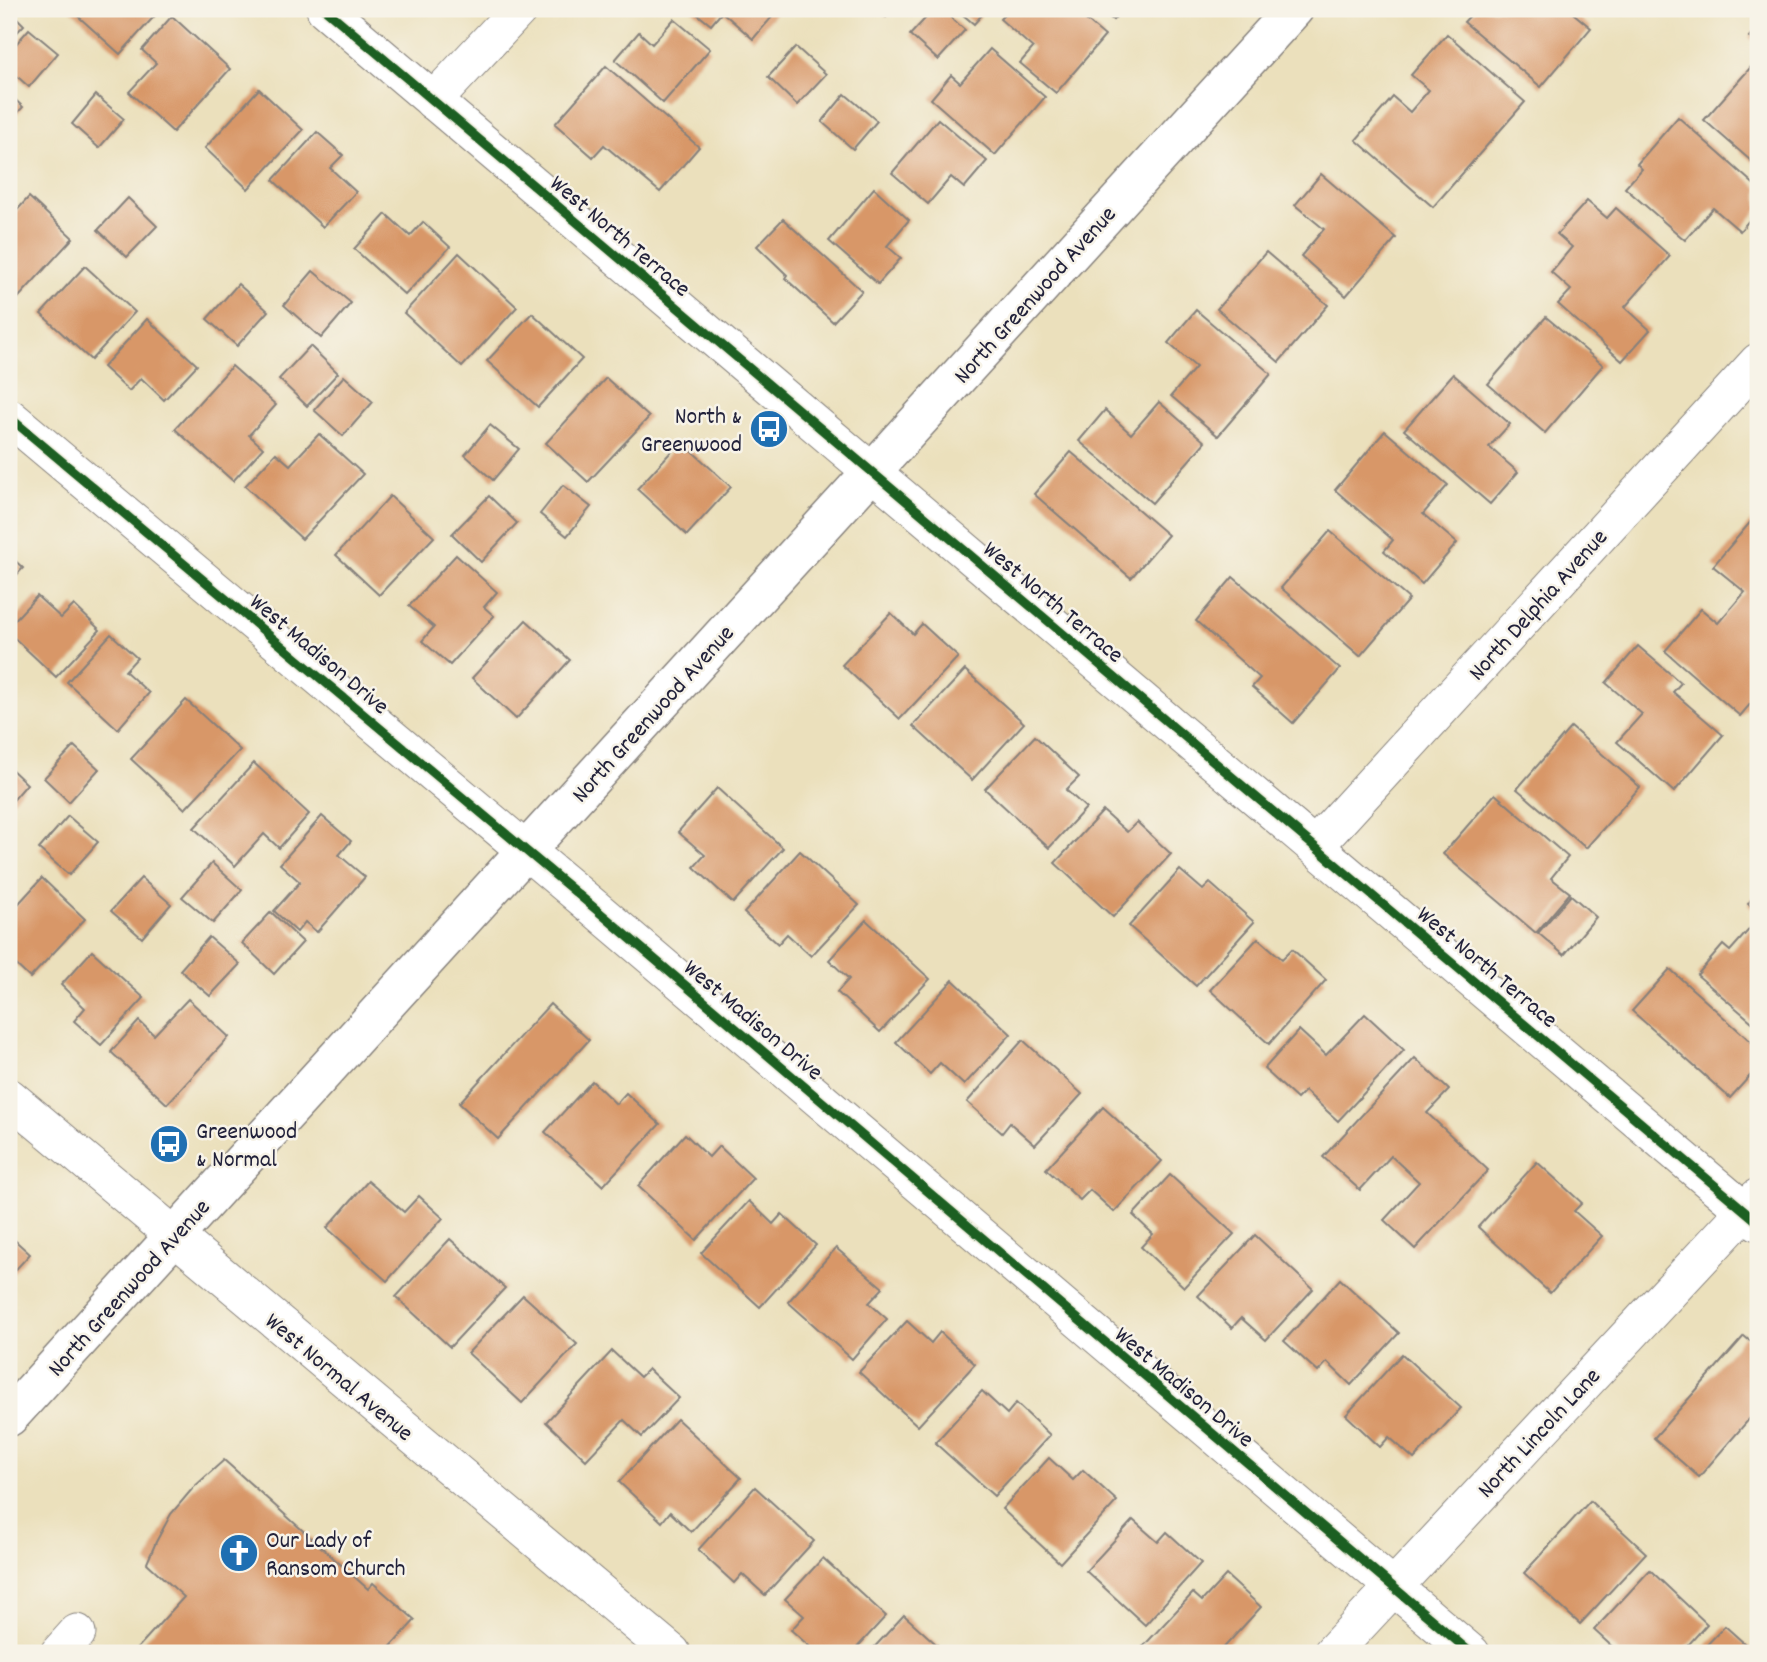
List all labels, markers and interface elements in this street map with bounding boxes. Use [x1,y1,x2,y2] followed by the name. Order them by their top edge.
[541,168,697,307] street label: West North Terrace
[947,199,1126,393] street label: North Greenwood Avenue
[641,401,742,463] place label: North & Greenwood
[748,408,790,450] bus stop icon: North & Greenwood
[1462,522,1617,690] street label: North Delphia Avenue
[974,534,1130,673] street label: West North Terrace
[241,587,395,724] street label: West Madison Drive
[565,618,744,812] street label: North Greenwood Avenue
[1408,899,1564,1038] street label: West North Terrace
[675,953,829,1090] street label: West Madison Drive
[196,1116,297,1178] place label: Greenwood & Normal
[148,1123,190,1165] bus stop icon: Greenwood & Normal
[41,1192,220,1386] street label: North Greenwood Avenue
[256,1306,420,1451] street label: West Normal Avenue
[1106,1320,1260,1457] street label: West Madison Drive
[1471,1361,1610,1507] street label: North Lincoln Lane
[266,1525,406,1587] place label: Our Lady of Ransom Church
[218,1532,260,1574] church icon: Our Lady of Ransom Church

